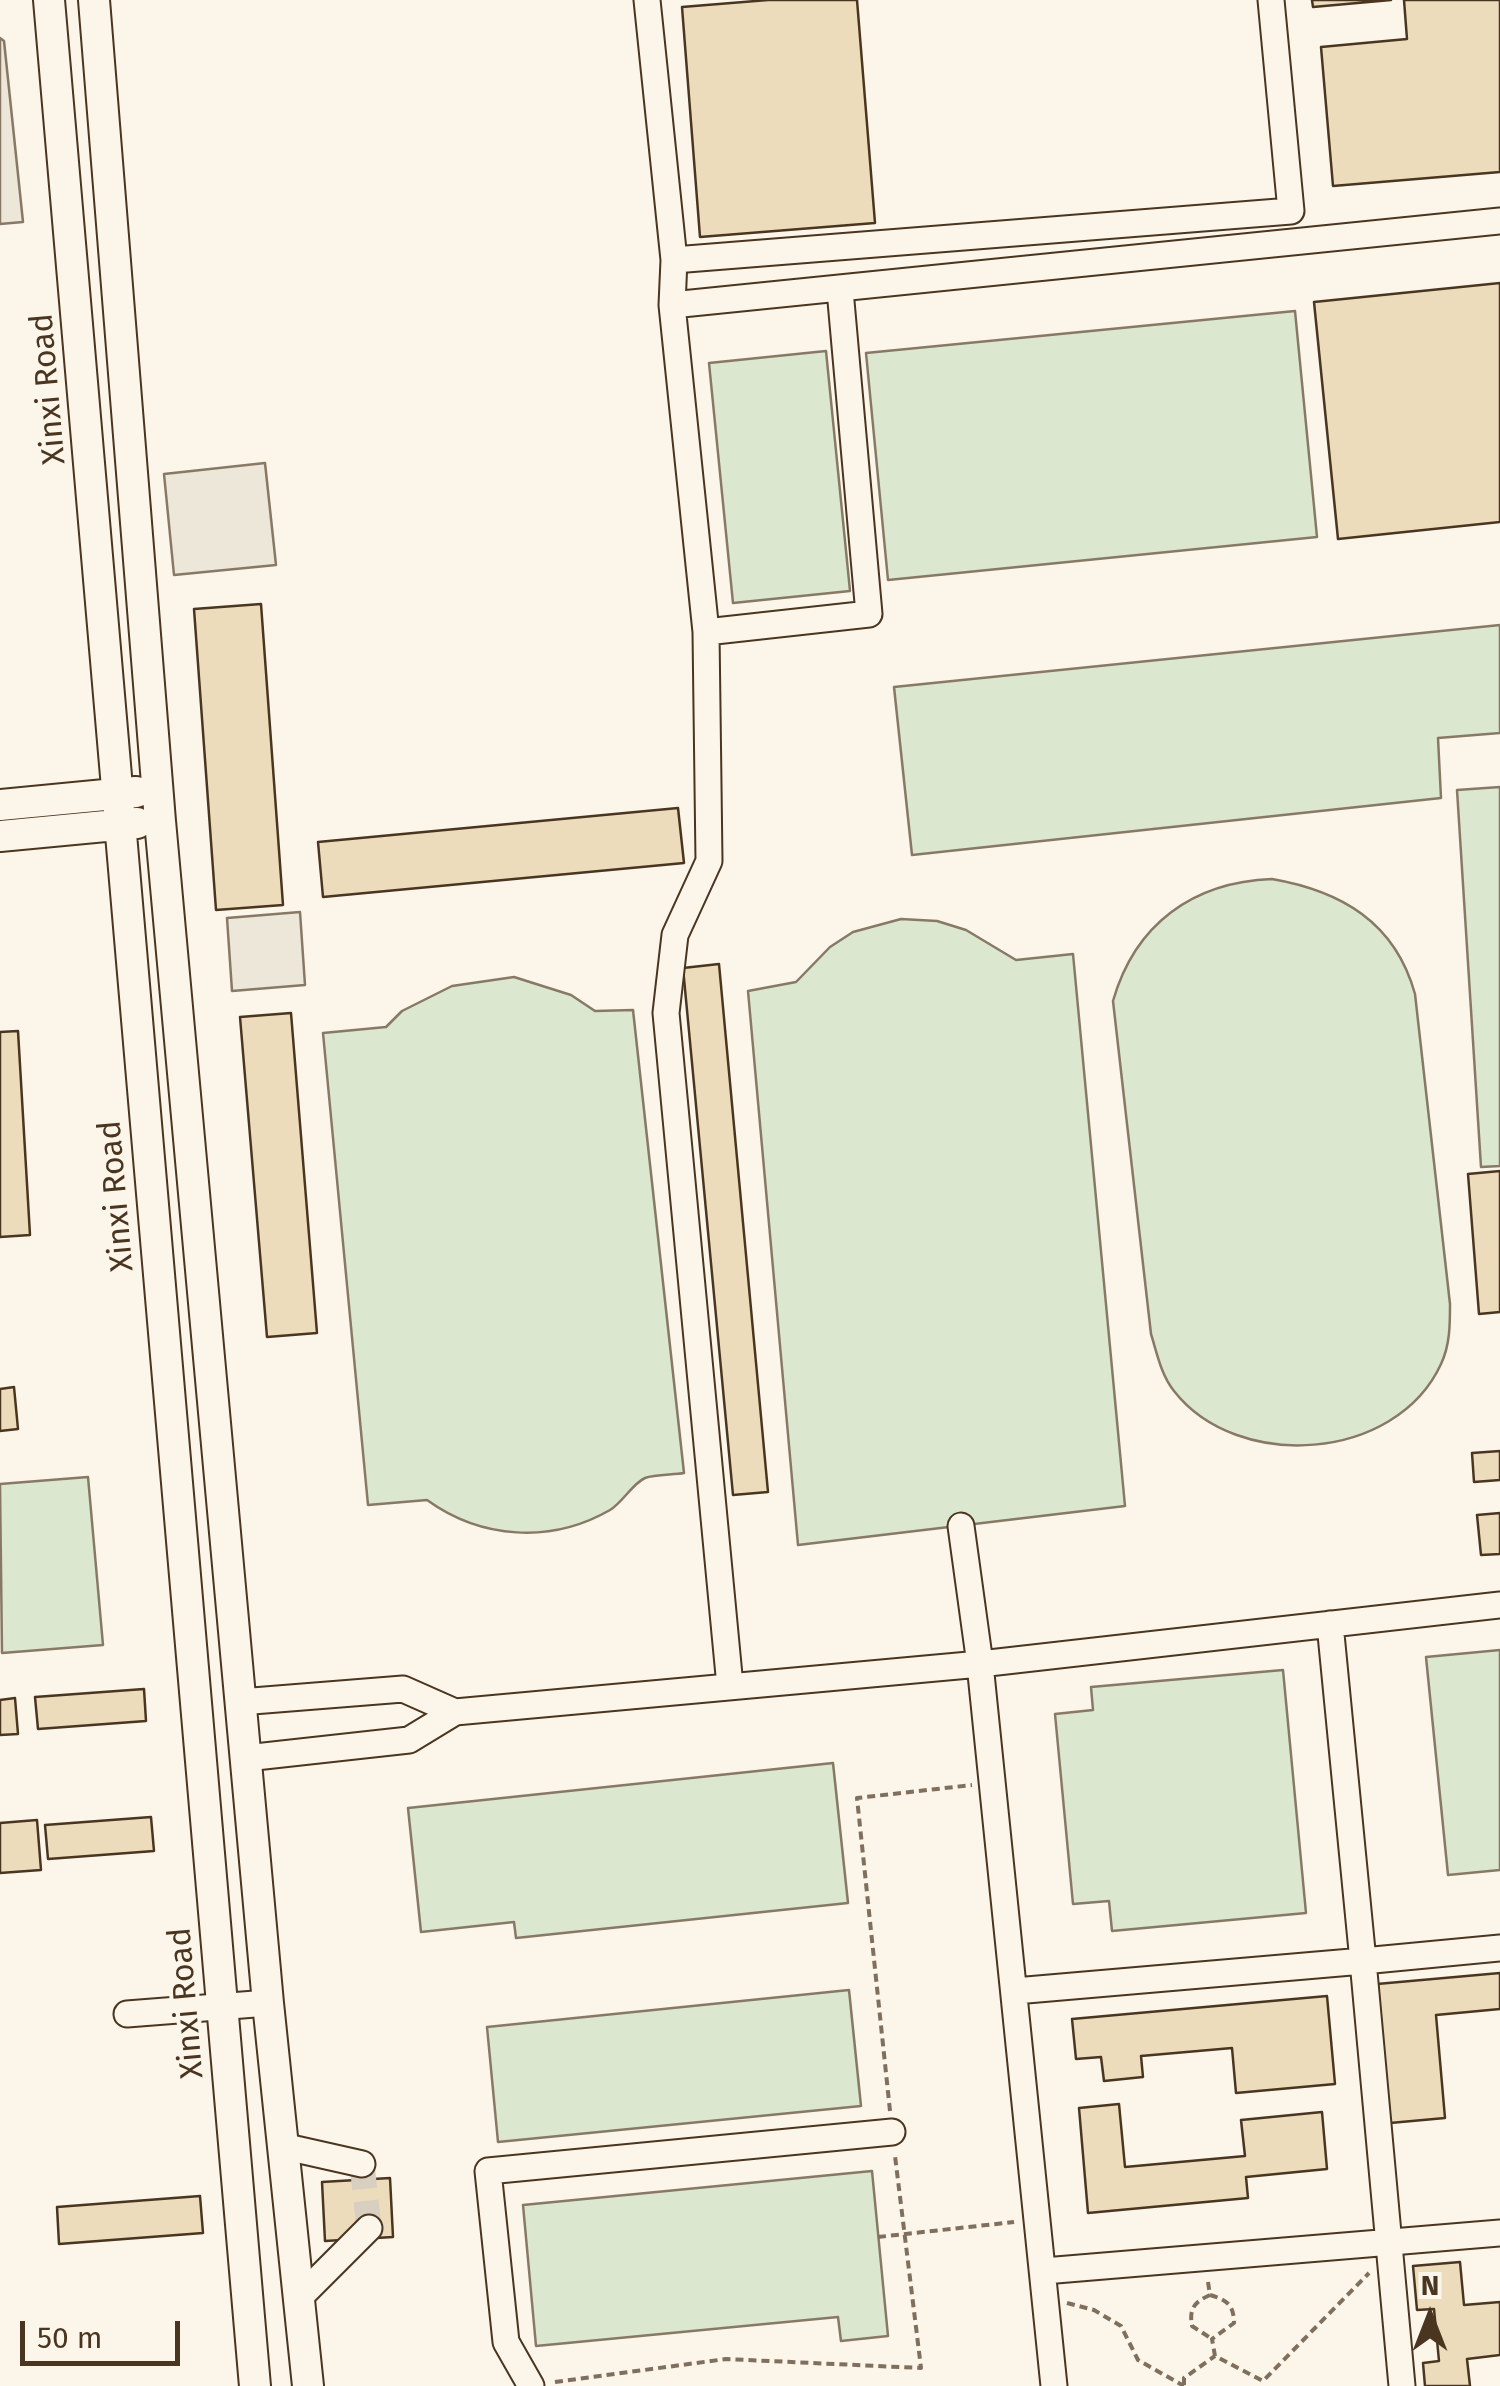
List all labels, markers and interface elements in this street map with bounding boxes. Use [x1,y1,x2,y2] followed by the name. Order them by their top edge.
[23,312,75,466] street label: Xinxi Road
[91,1119,143,1273] street label: Xinxi Road
[161,1926,213,2080] street label: Xinxi Road
[1380,2266,1480,2366] north arrow
[1421,2269,1439,2302] text: N
[25,2301,185,2363] scale bar
[37,2320,102,2356] text: 50 m

